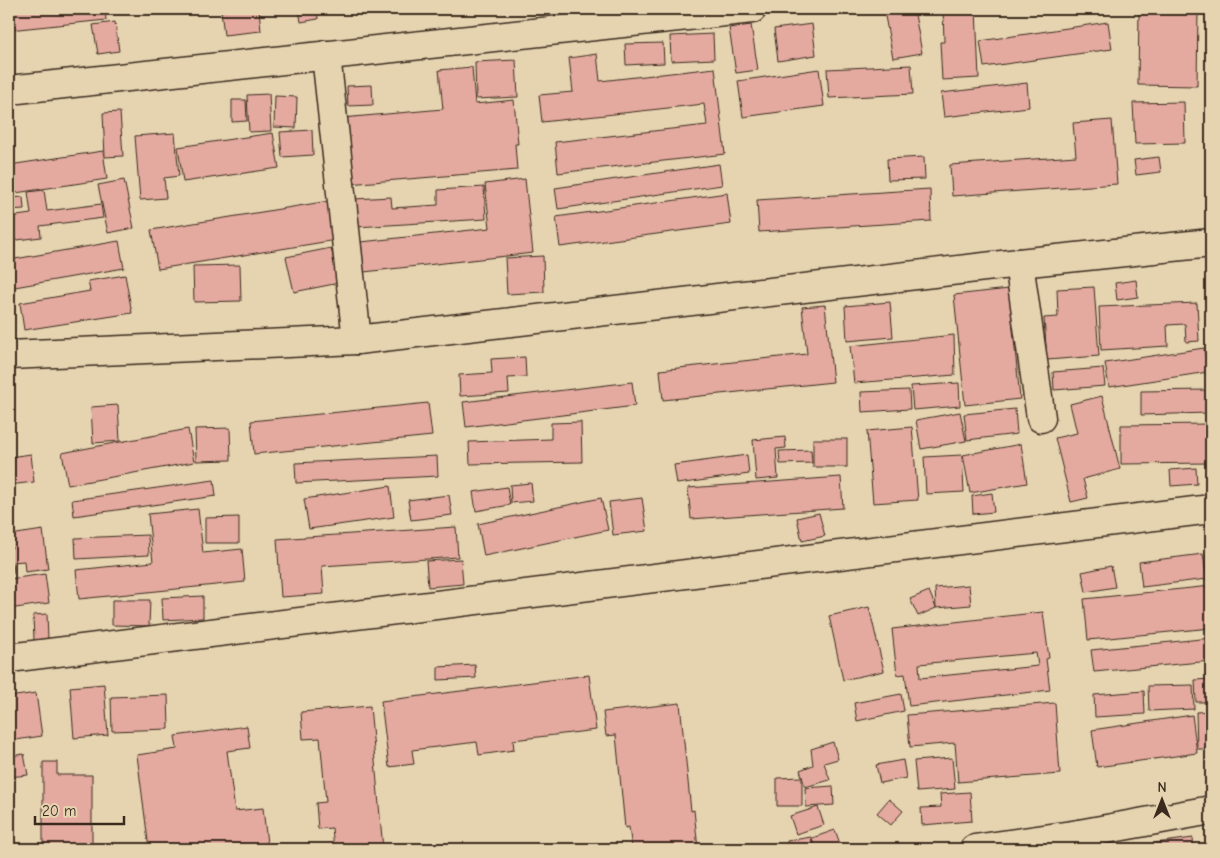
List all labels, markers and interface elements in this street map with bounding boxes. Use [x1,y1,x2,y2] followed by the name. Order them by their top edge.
[1138,776,1188,826] north arrow
[1157,779,1167,796] text: N
[35,793,124,825] scale bar
[42,802,76,820] text: 20 m

